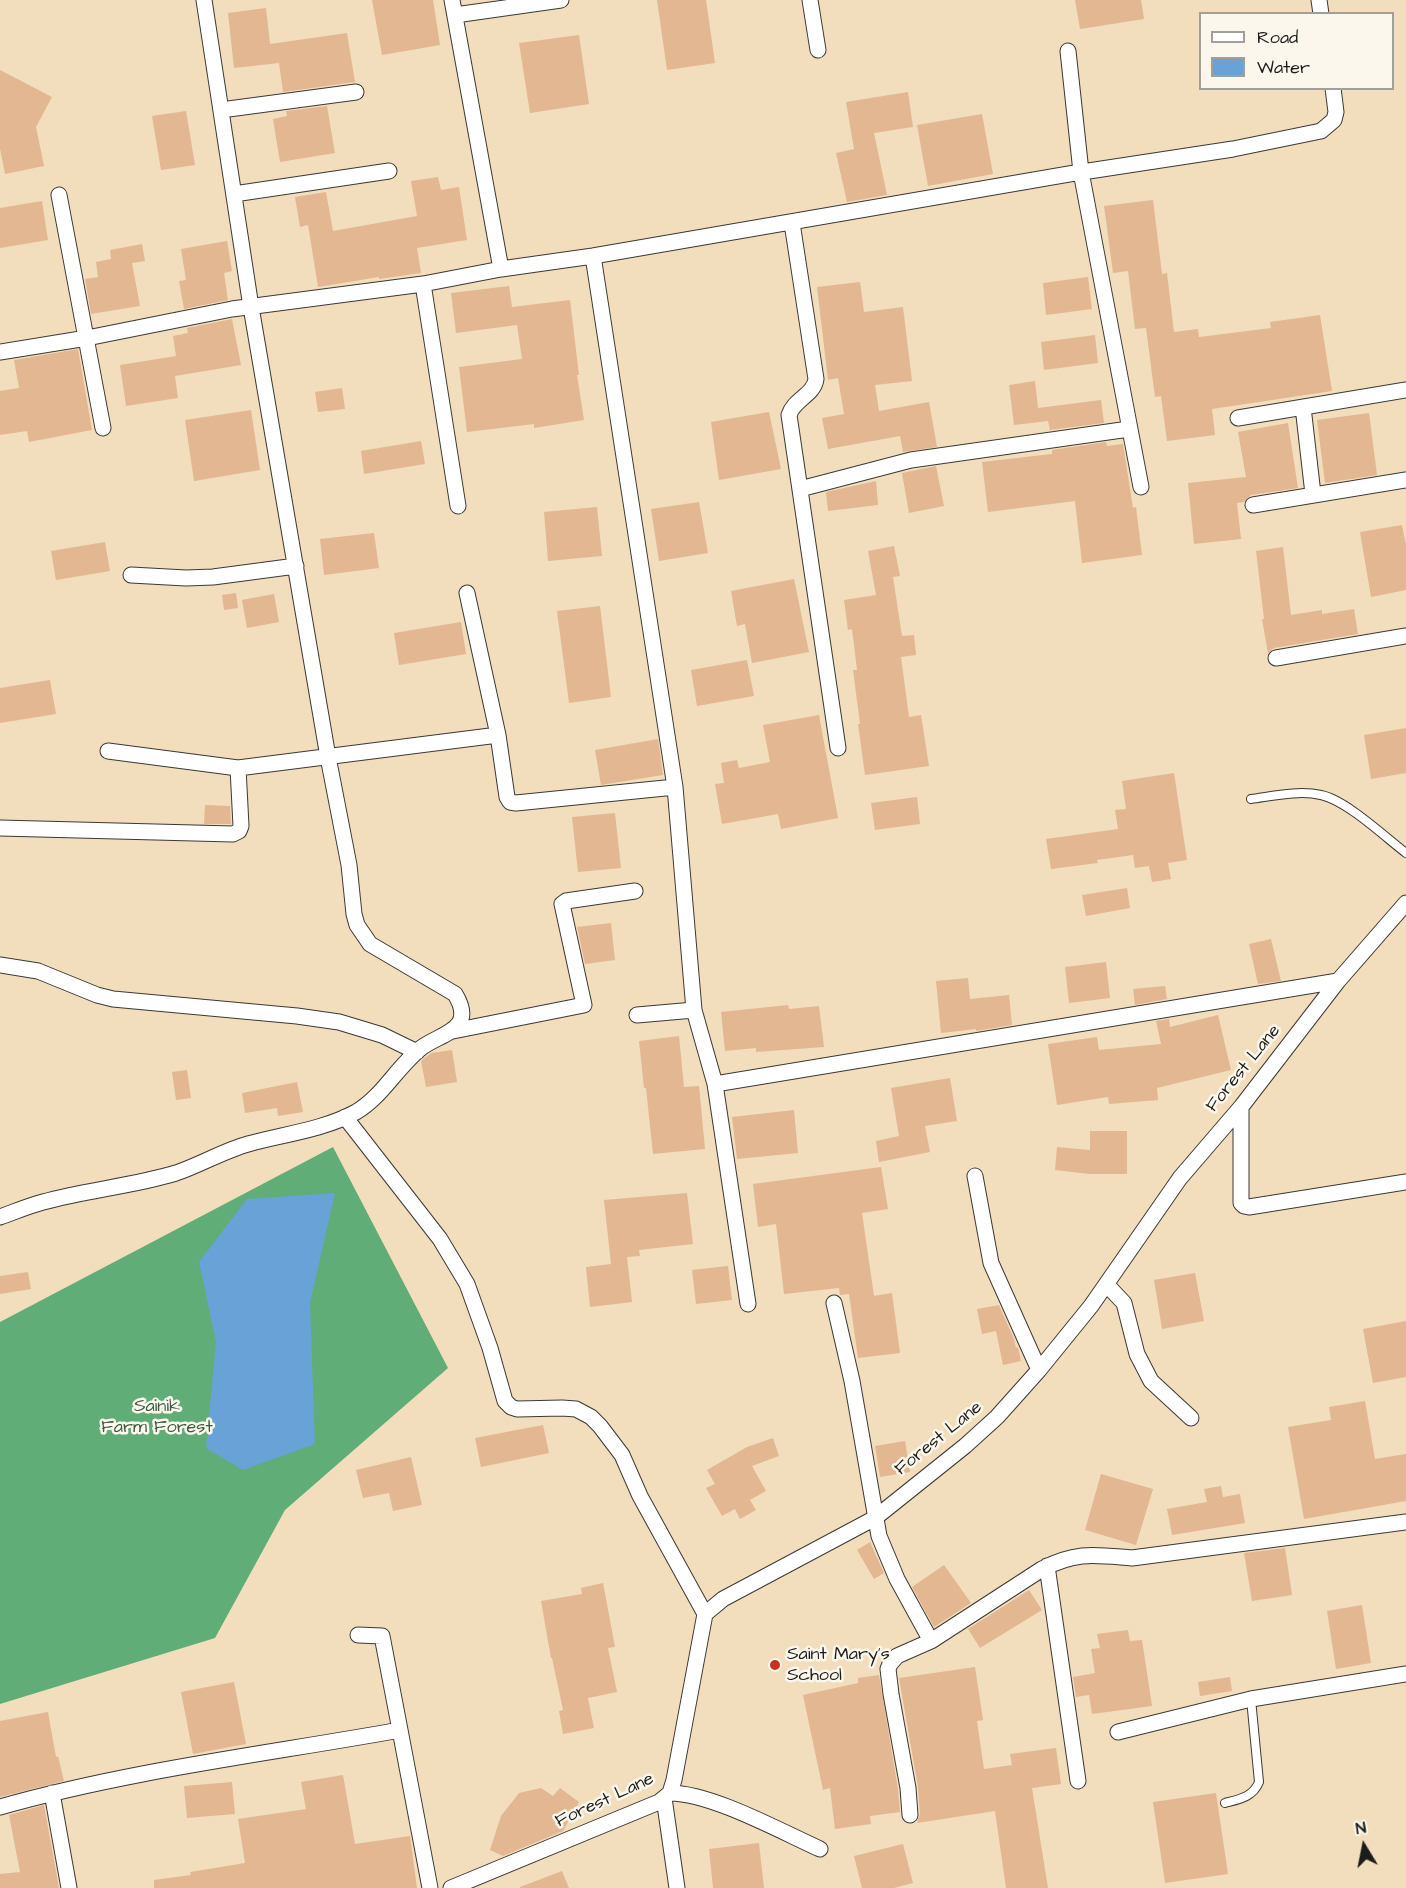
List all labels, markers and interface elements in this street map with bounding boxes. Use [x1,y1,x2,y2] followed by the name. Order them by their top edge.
[1199,12,1394,90] legend
[1257,25,1298,50] text: Road
[1257,55,1310,80] text: Water
[1202,1021,1286,1117] street label: Forest Lane
[101,1396,213,1438] park label: Sainik Farm Forest
[891,1397,987,1481] street label: Forest Lane
[787,1644,890,1686] place label: Saint Mary's School
[768,1658,782,1672] marker: Saint Mary's School
[552,1769,658,1833] street label: Forest Lane
[1334,1816,1394,1876] north arrow
[1354,1817,1368,1840] text: N

